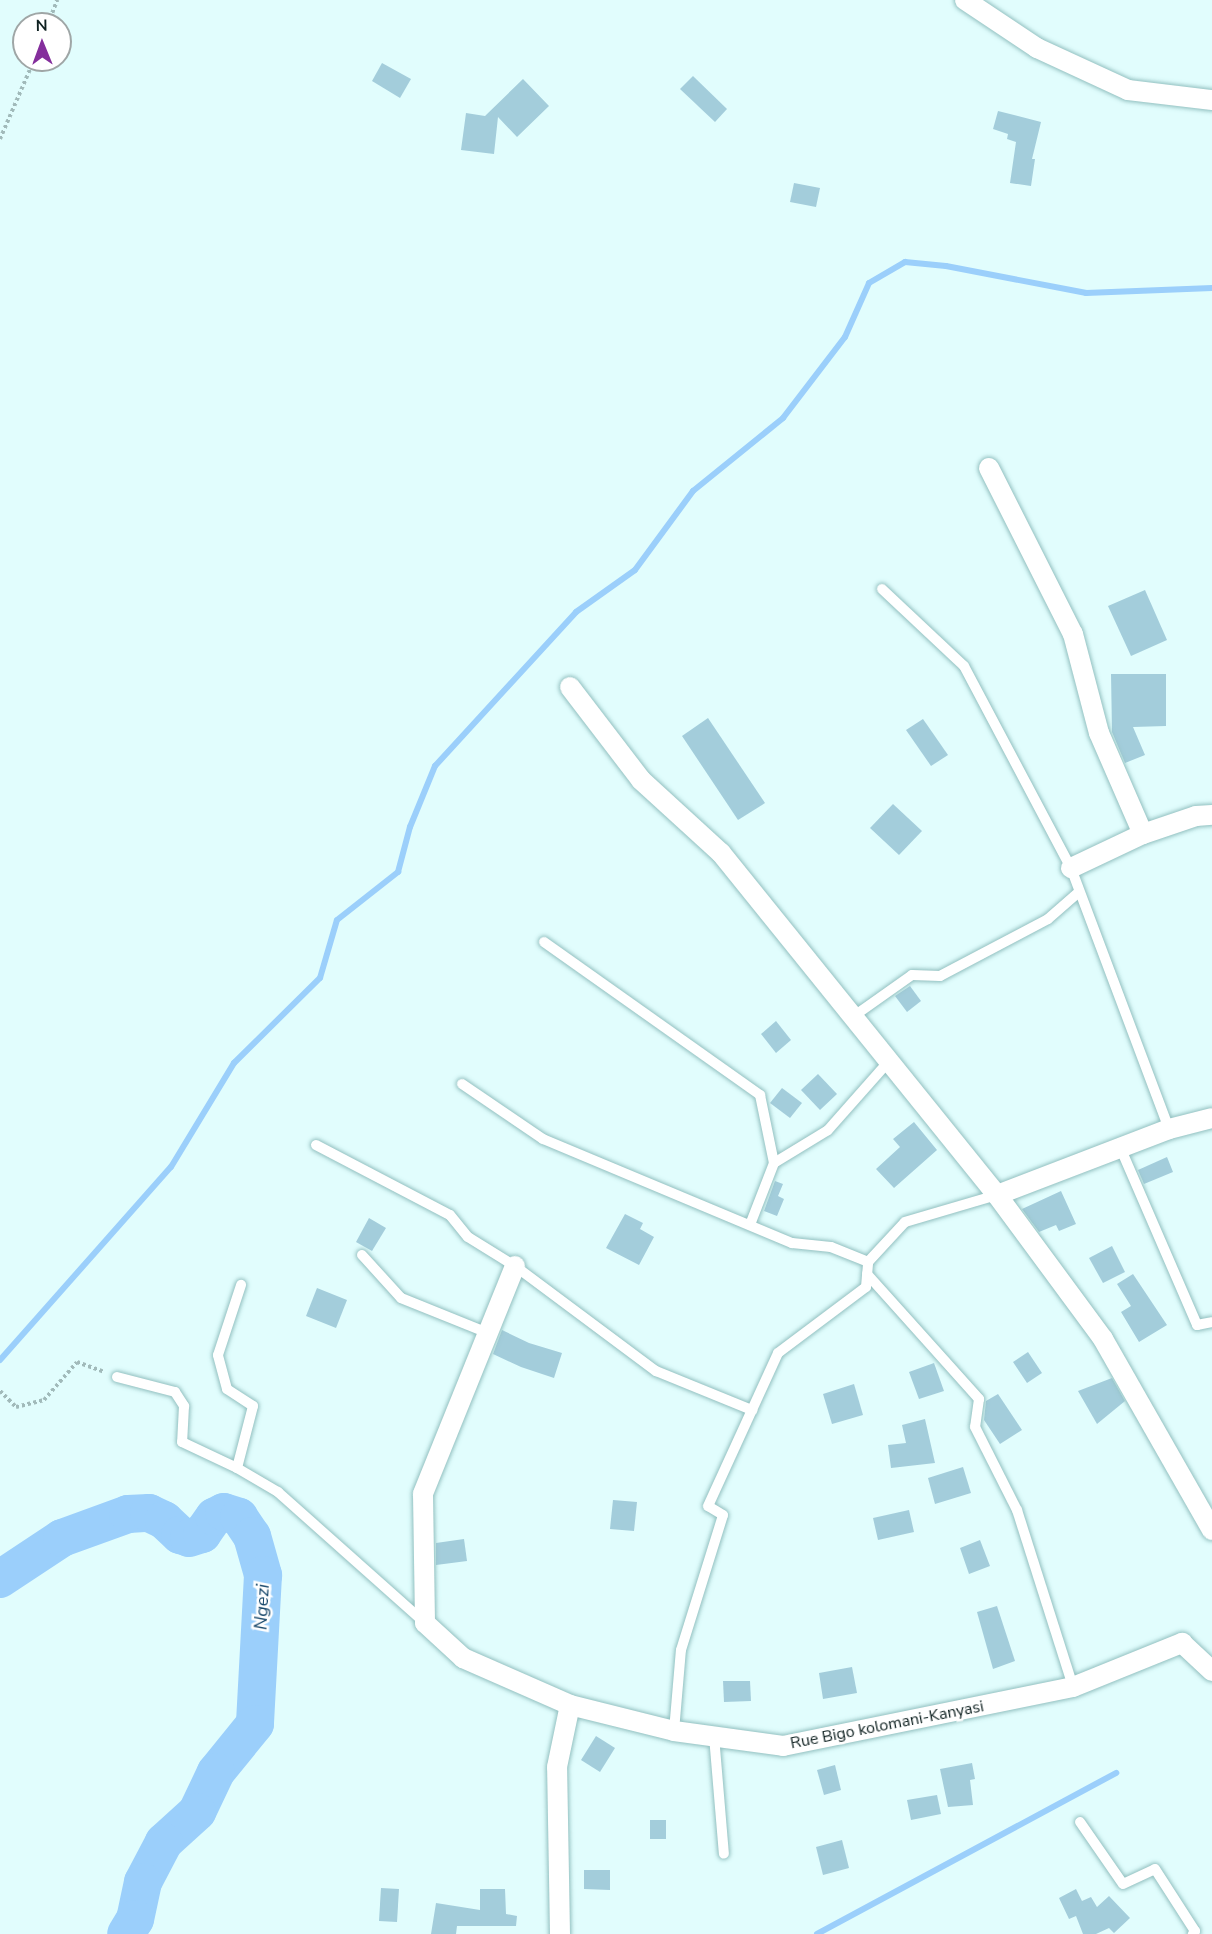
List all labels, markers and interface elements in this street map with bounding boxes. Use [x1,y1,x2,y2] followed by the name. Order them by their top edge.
[12,12,72,72] north arrow
[36,15,48,37] text: N
[250,1584,274,1630] water label: Ngezi
[789,1697,985,1753] street label: Rue Bigo kolomani-Kanyasi

